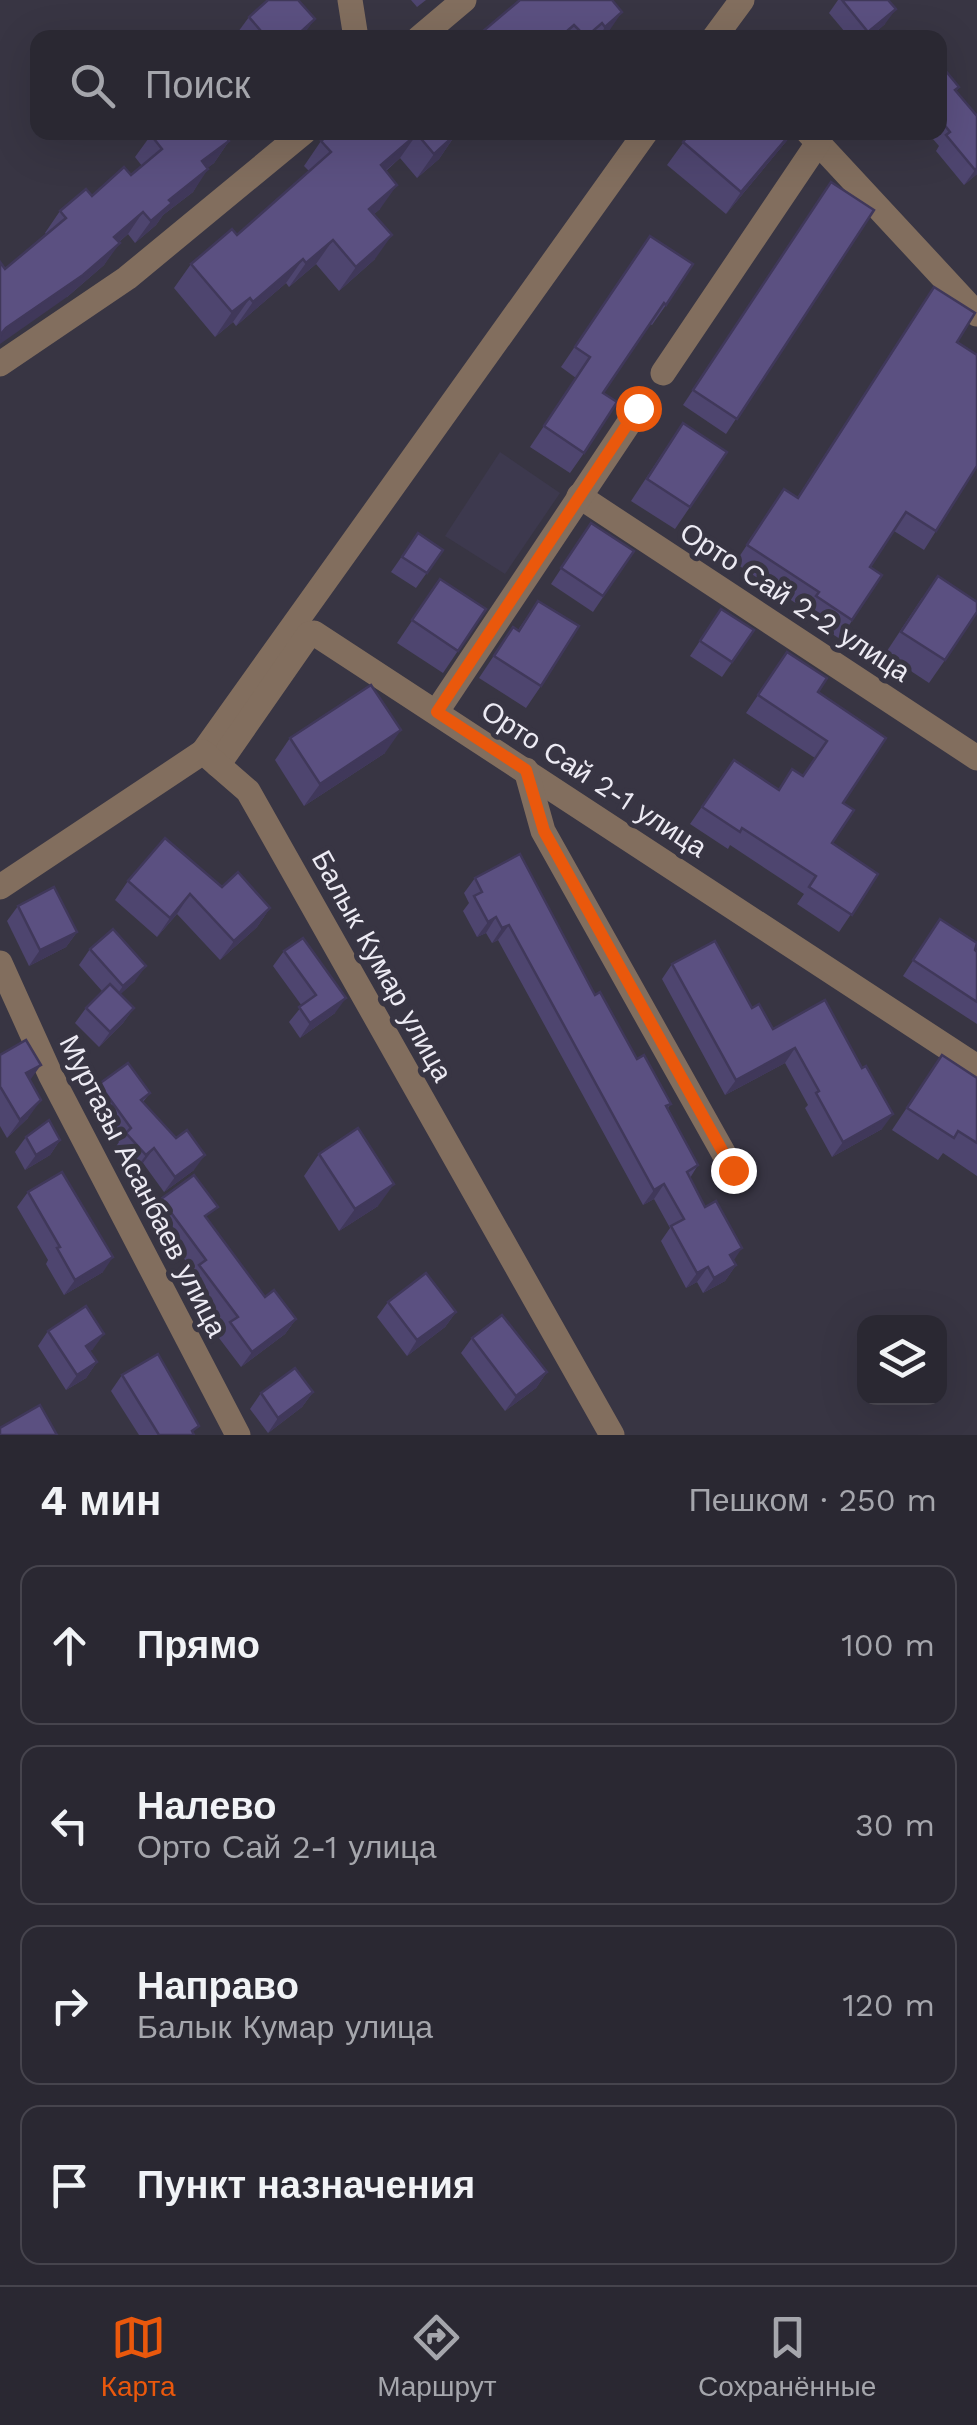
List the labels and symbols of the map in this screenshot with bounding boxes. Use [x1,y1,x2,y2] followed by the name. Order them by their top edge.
[616,386,662,432] route start
[674,515,916,689] street label: Орто Сай 2-2 улица
[475,694,713,864] street label: Орто Сай 2-1 улица
[305,845,459,1088] street label: Балык Кумар улица
[52,1030,234,1343] street label: Муртазы Асанбаев улица
[711,1148,757,1194] route end

